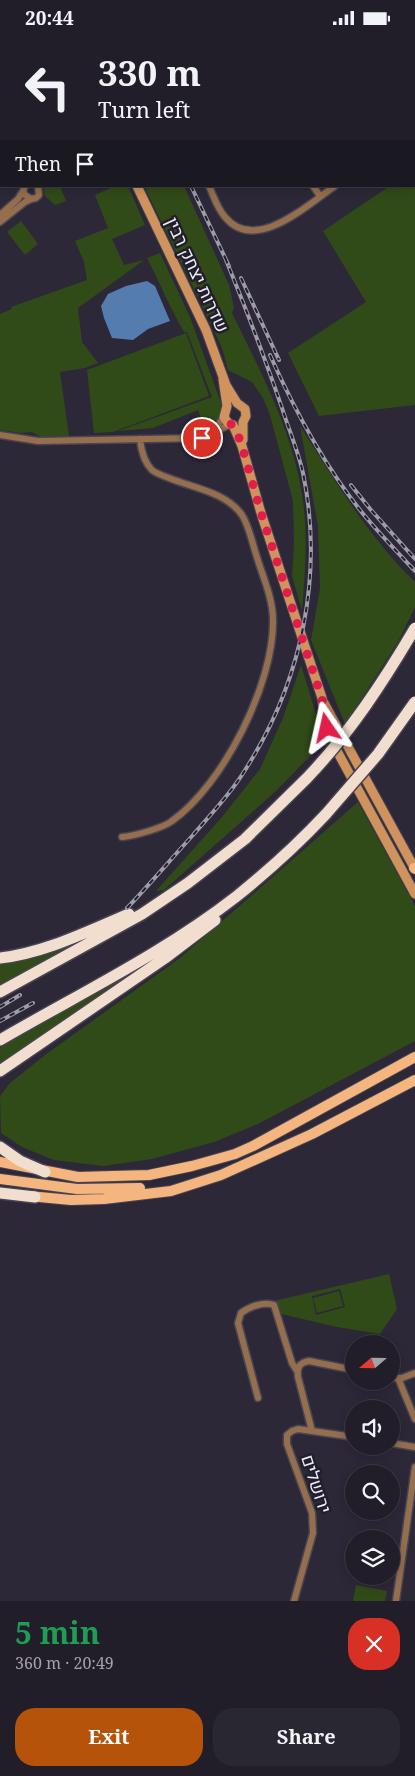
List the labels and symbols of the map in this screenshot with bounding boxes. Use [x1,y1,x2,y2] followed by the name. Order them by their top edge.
[161,213,235,336] street label: שדרות יצחק רבין
[181,417,223,459] pin
[300,701,352,753] position arrow
[345,1335,400,1390] north arrow
[296,1451,338,1516] street label: ירושלים

